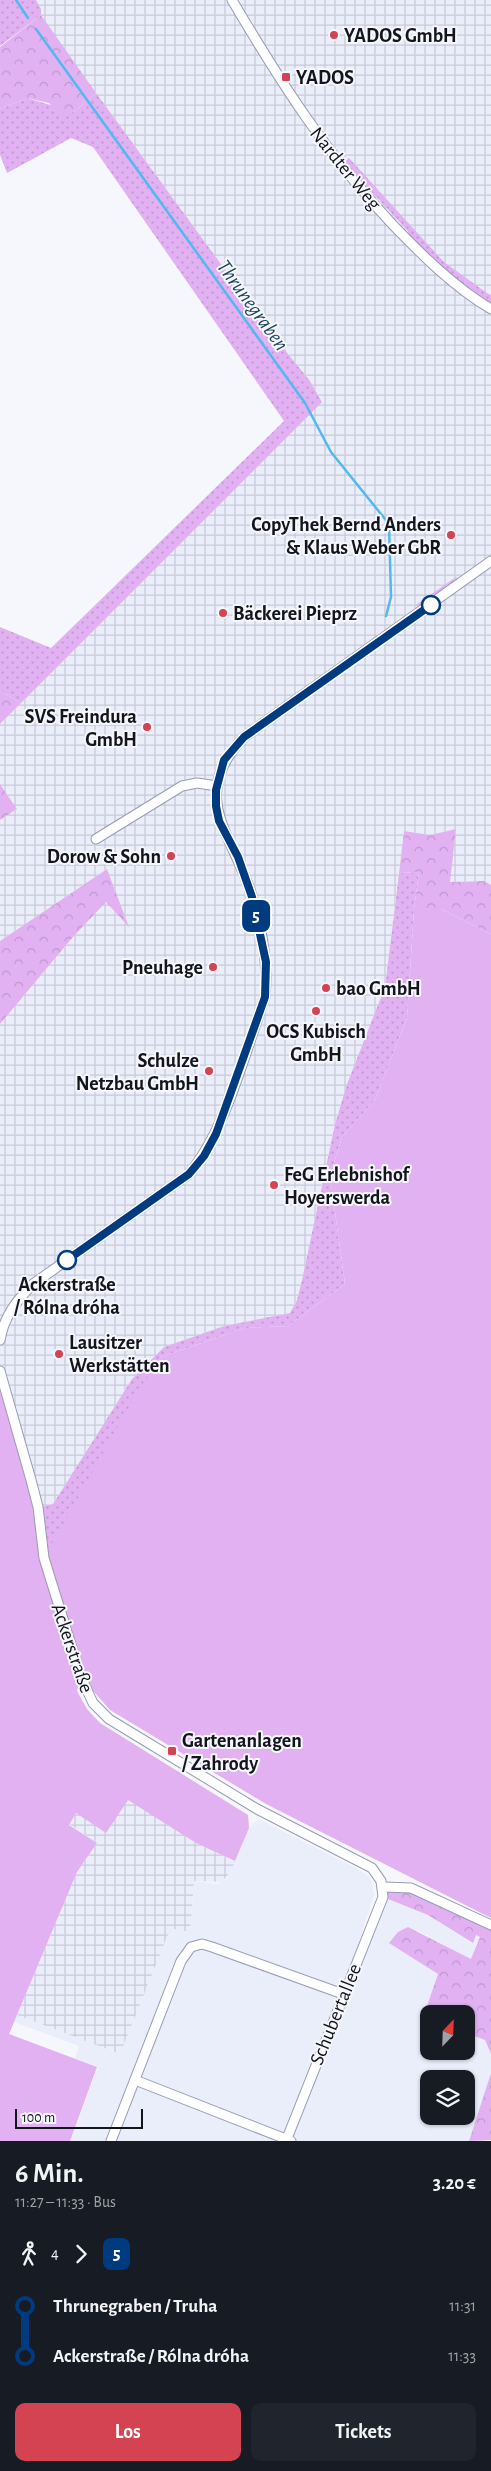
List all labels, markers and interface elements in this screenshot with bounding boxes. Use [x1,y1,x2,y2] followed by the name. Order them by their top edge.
[344,26,457,46] place label: YADOS GmbH
[328,29,340,41] marker: YADOS GmbH
[296,68,354,88] place label: YADOS
[280,71,292,83] marker: YADOS
[306,124,385,214] street label: Nardter Weg
[213,256,292,354] water label: Thrunegraben
[251,515,441,558] place label: CopyThek Bernd Anders & Klaus Weber GbR
[445,529,457,541] marker: CopyThek Bernd Anders & Klaus Weber GbR
[421,595,441,615] unlabelled marker
[233,604,357,624] place label: Bäckerei Pieprz
[217,607,229,619] marker: Bäckerei Pieprz
[25,707,137,750] place label: SVS Freindura GmbH
[141,721,153,733] marker: SVS Freindura GmbH
[47,847,161,867] place label: Dorow & Sohn
[165,850,177,862] marker: Dorow & Sohn
[240,900,272,932] line badge: 5
[252,907,260,925] text: 5
[122,958,203,978] place label: Pneuhage
[207,961,219,973] marker: Pneuhage
[336,979,421,999] place label: bao GmbH
[320,982,332,994] marker: bao GmbH
[310,1005,322,1017] marker: OCS Kubisch GmbH
[266,1022,366,1065] place label: OCS Kubisch GmbH
[76,1051,199,1094] place label: Schulze Netzbau GmbH
[203,1065,215,1077] marker: Schulze Netzbau GmbH
[284,1165,410,1208] place label: FeG Erlebnishof Hoyerswerda
[268,1179,280,1191] marker: FeG Erlebnishof Hoyerswerda
[57,1250,77,1270] marker: Ackerstraße / Rólna dróha
[13,1275,120,1318] place label: Ackerstraße / Rólna dróha
[69,1333,170,1376] place label: Lausitzer Werkstätten
[53,1348,65,1360] marker: Lausitzer Werkstätten
[47,1601,97,1696] street label: Ackerstraße
[181,1731,302,1774] place label: Gartenanlagen / Zahrody
[166,1745,178,1757] marker: Gartenanlagen / Zahrody
[307,1961,365,2068] street label: Schubertallee
[420,2005,475,2060] north arrow
[420,2005,475,2125] map controls
[420,2070,475,2125] button: layers
[15,2106,142,2129] scale bar
[22,2111,55,2125] text: 100 m
[15,2160,84,2188] text: 6 Min.
[433,2174,476,2193] text: 3.20 €
[15,2194,116,2210] text: 11:27 – 11:33 · Bus
[15,2240,43,2268] icon: walk
[67,2240,95,2268] icon: forward
[51,2245,59,2261] text: 4
[113,2245,120,2263] text: 5
[53,2297,217,2316] text: Thrunegraben / Truha
[449,2298,476,2314] text: 11:31
[53,2347,249,2366] text: Ackerstraße / Rólna dróha
[448,2348,476,2364] text: 11:33
[15,2403,241,2461] button: Los
[251,2403,476,2461] button: Tickets

